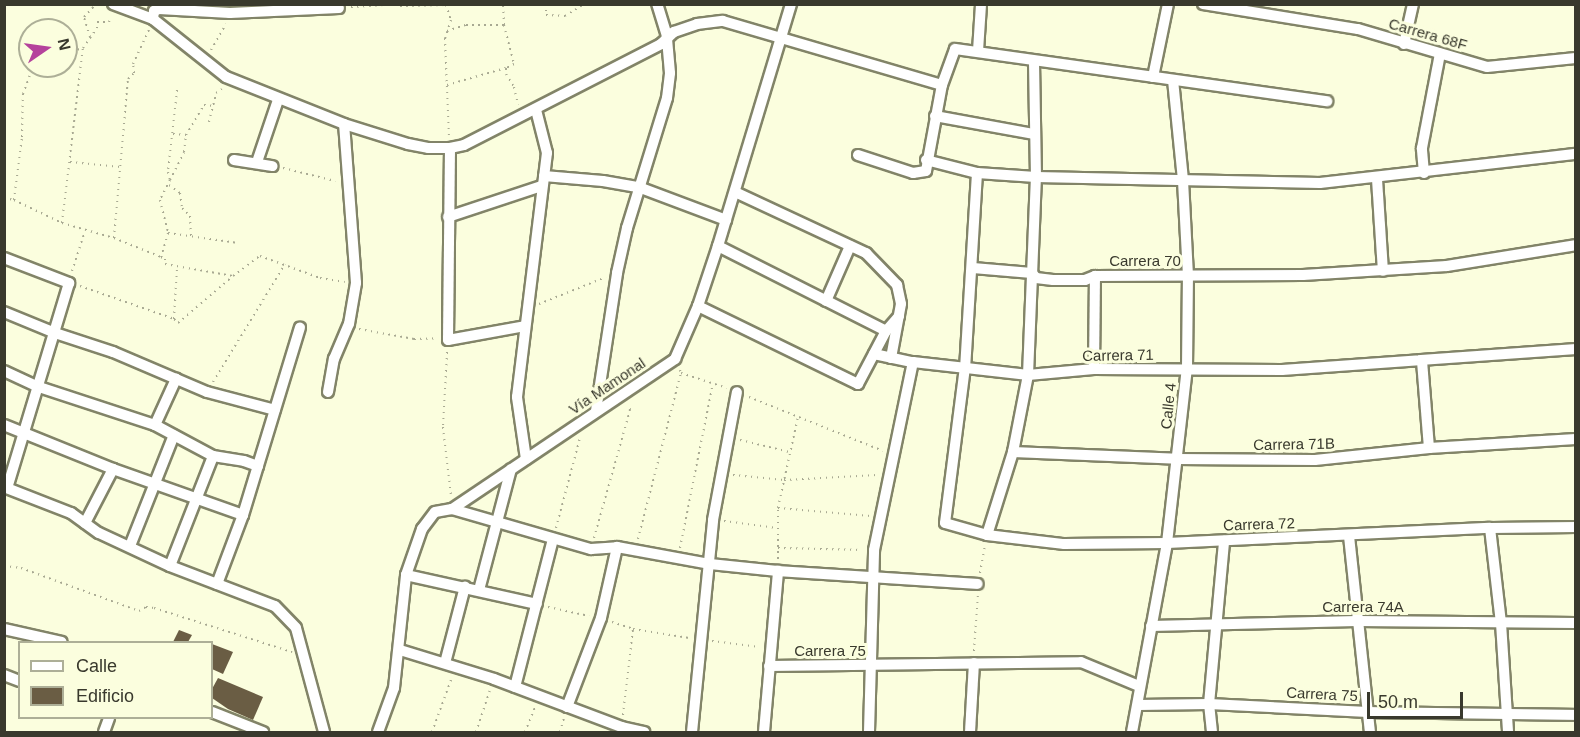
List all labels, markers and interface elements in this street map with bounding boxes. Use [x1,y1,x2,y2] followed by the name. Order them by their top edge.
[1387,14,1469,54] street label: Carrera 68F
[18,18,78,78] north arrow
[54,37,74,52] text: N
[1109,252,1181,270] street label: Carrera 70
[1082,345,1154,365] street label: Carrera 71
[565,354,649,418] street label: Vía Mamonal
[1157,382,1179,430] street label: Calle 4
[1253,434,1335,454] street label: Carrera 71B
[1223,514,1295,534] street label: Carrera 72
[1322,598,1404,616] street label: Carrera 74A
[18,641,213,719] legend
[794,642,866,660] street label: Carrera 75
[76,656,117,676] text: Calle
[1370,680,1466,718] scale bar
[1286,683,1358,705] street label: Carrera 75
[76,686,134,706] text: Edificio
[1378,692,1418,712] text: 50 m

